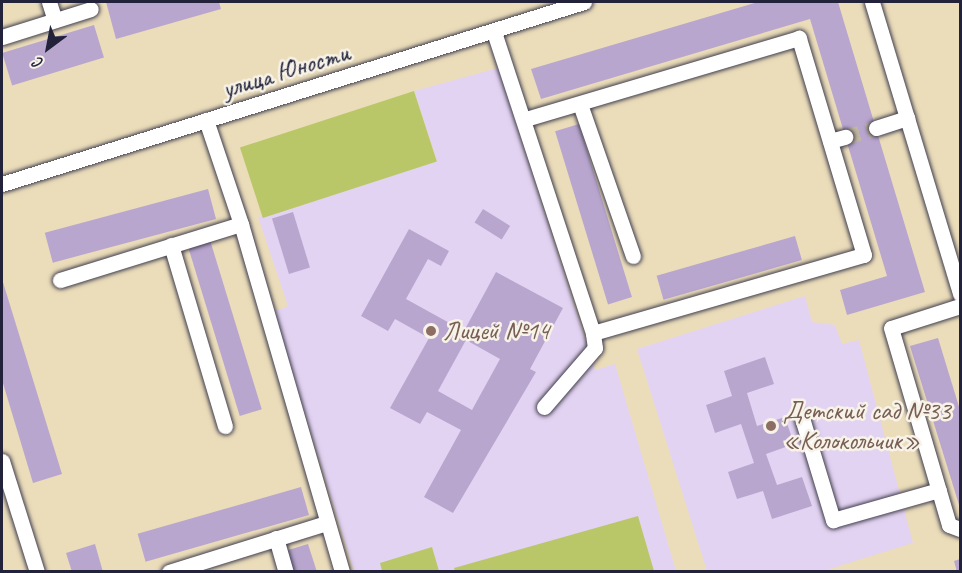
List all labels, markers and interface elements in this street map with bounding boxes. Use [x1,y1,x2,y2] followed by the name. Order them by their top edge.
[18,18,78,78] north arrow
[219,37,353,105] street label: улица Юности
[30,53,47,74] text: С
[443,315,550,347] place label: Лицей №14
[424,324,438,338] marker: Лицей №14
[783,395,951,456] place label: Детский сад №33 «Колокольчик»
[764,419,778,433] marker: Детский сад №33 «Колокольчик»

